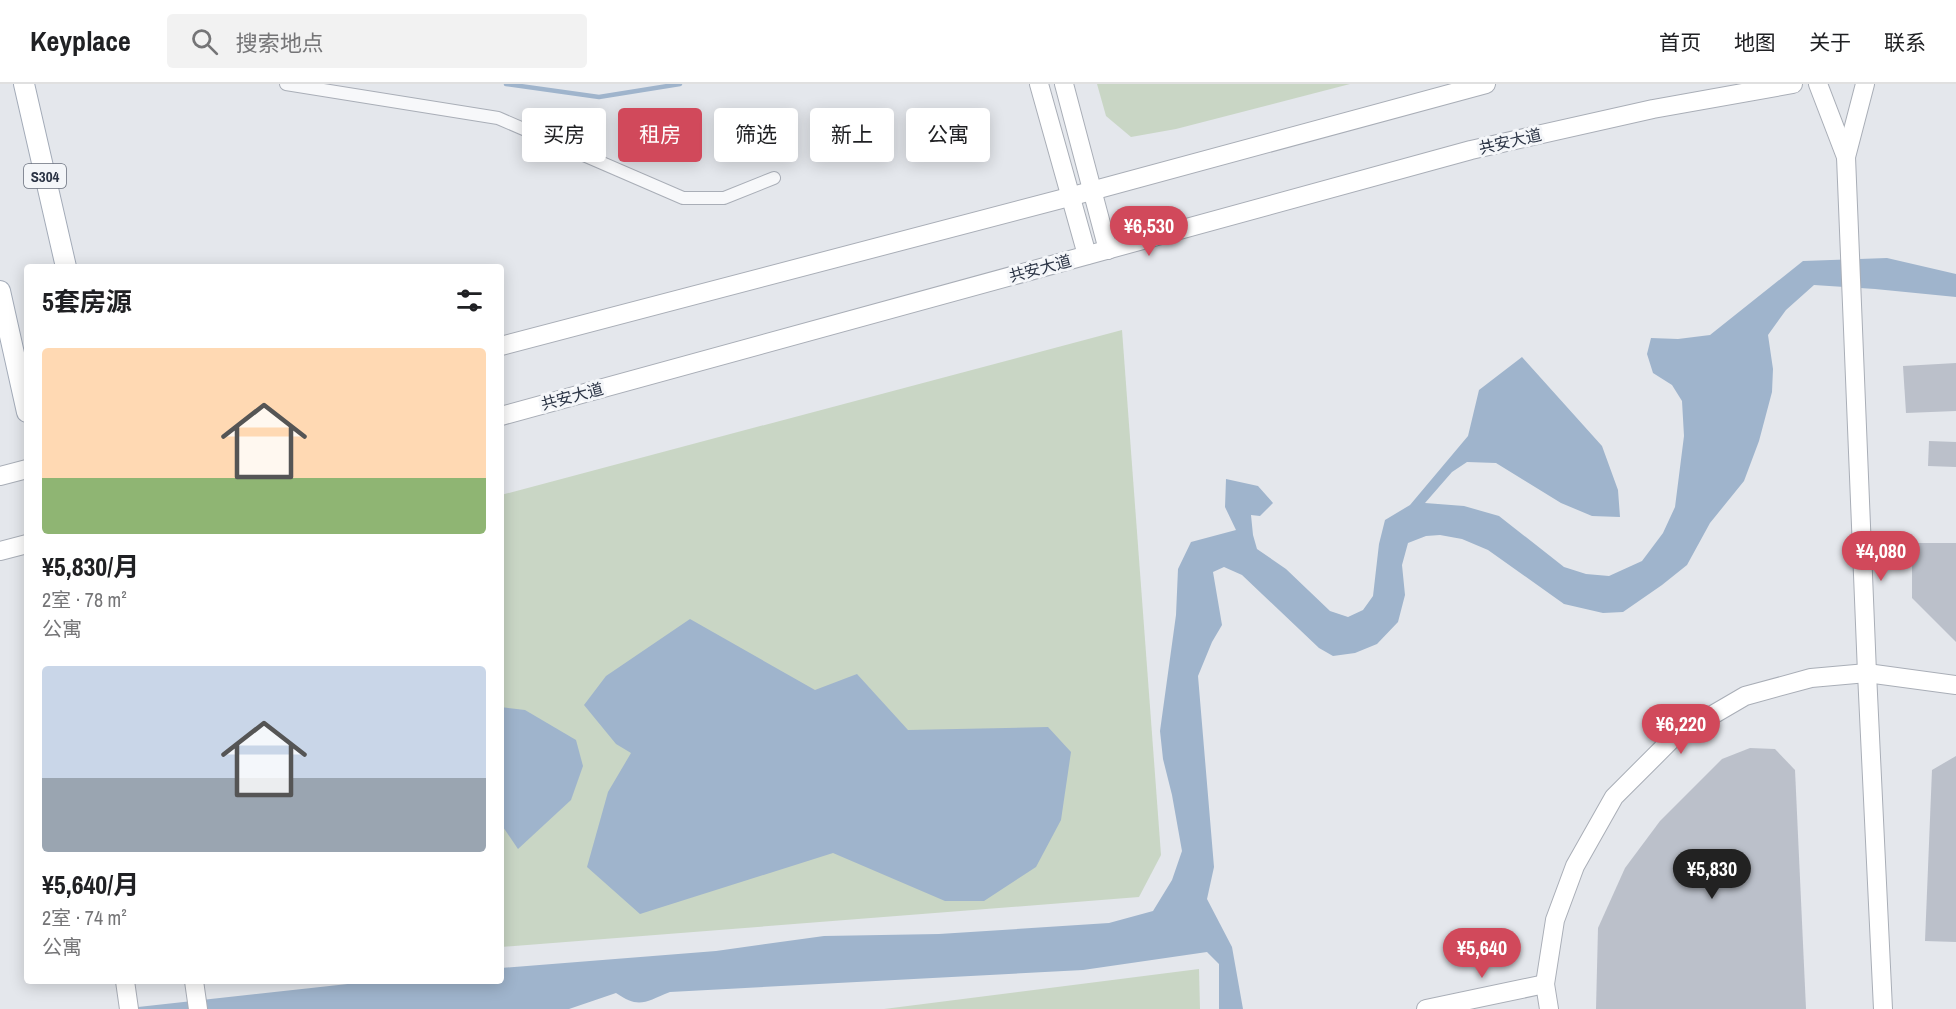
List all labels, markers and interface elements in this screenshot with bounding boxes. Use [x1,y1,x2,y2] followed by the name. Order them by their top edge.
[167,14,587,68] search box
[30,22,131,60] text: Keyplace
[188,25,221,58] icon: search
[236,28,324,58] text: 搜索地点
[1659,28,1701,57] text: 首页
[1734,28,1776,57] text: 地图
[1809,28,1851,57] text: 关于
[1884,28,1926,57] text: 联系
[522,108,606,162] chip: 买房
[618,108,702,162] chip: 租房
[714,108,798,162] chip: 筛选
[810,108,894,162] chip: 新上
[906,108,990,162] chip: 公寓
[1476,123,1544,159] street label: 共安大道
[24,164,66,188] road number: S304
[1100,206,1198,257] pin: ¥6,530
[1124,212,1174,239] text: ¥6,530
[1006,249,1074,287] street label: 共安大道
[42,284,132,319] text: 5套房源
[453,284,486,317] icon: filters
[538,377,606,415] street label: 共安大道
[210,387,318,495] icon: home
[1832,531,1930,582] pin: ¥4,080
[1856,537,1906,564] text: ¥4,080
[42,549,139,584] text: ¥5,830/月
[42,586,127,613] text: 2室 · 78 m²
[42,615,82,642] text: 公寓
[1632,704,1730,755] pin: ¥6,220
[210,705,318,813] icon: home
[1656,710,1706,737] text: ¥6,220
[1663,849,1761,900] pin: ¥5,830
[1687,855,1737,882] text: ¥5,830
[42,867,139,902] text: ¥5,640/月
[42,904,127,931] text: 2室 · 74 m²
[1433,928,1531,979] pin: ¥5,640
[42,933,82,960] text: 公寓
[1457,934,1507,961] text: ¥5,640

